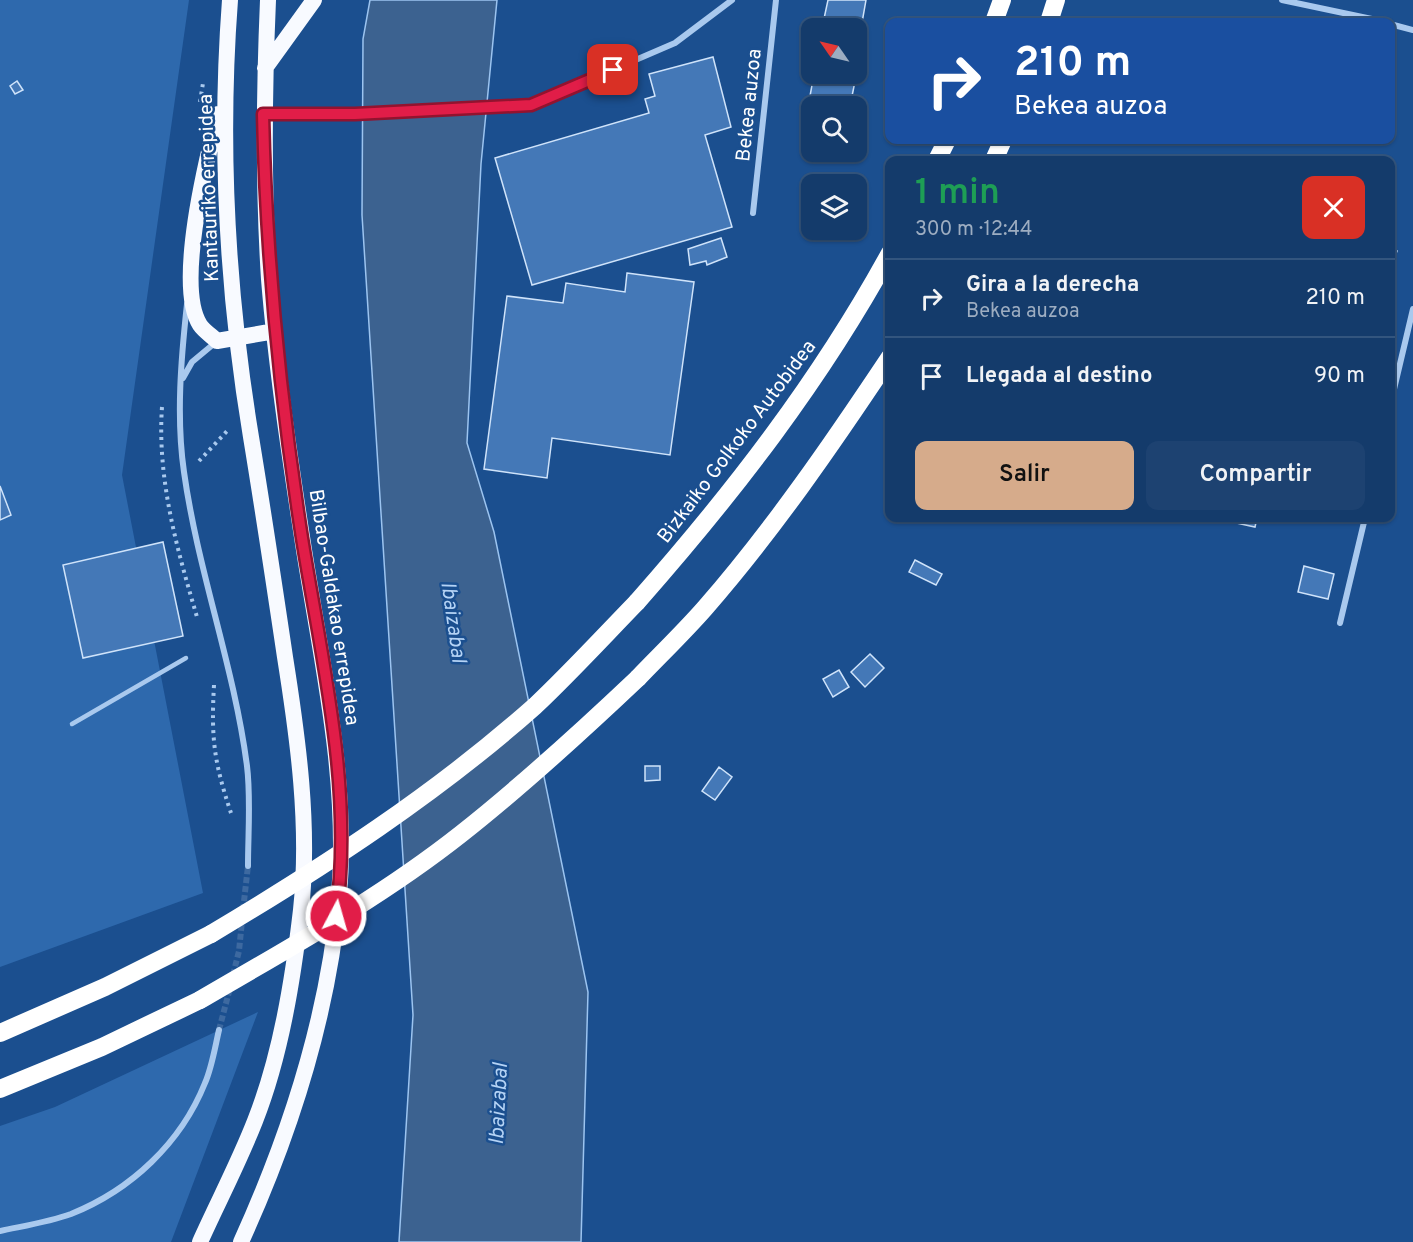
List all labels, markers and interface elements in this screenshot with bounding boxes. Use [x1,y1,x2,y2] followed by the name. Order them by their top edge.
[801,18,867,84] north arrow
[801,18,867,240] map controls
[1014,38,1131,91] text: 210 m
[915,42,993,120] icon: right
[587,44,638,95] pin
[731,47,769,163] street label: Bekea auzoa
[596,53,629,86] icon: arrive
[1014,90,1167,124] text: Bekea auzoa
[194,93,226,282] street label: Kantauriko errepidea
[801,96,867,162] button: search
[915,171,1000,217] text: 1 min
[801,174,867,240] button: layers
[1302,176,1365,239] button: close
[915,217,1032,243] text: 300 m · 12:44
[966,272,1139,299] text: Gira a la derecha
[915,282,948,315] icon: right
[1305,285,1365,312] text: 210 m
[966,299,1080,325] text: Bekea auzoa
[652,335,823,549] street label: Bizkaiko Golkoko Autobidea
[915,360,948,393] icon: arrive
[966,363,1152,390] text: Llegada al destino
[1314,363,1365,390] text: 90 m
[915,441,1134,510] button: Salir
[1146,441,1365,510] button: Compartir
[302,487,365,727] street label: Bilbao-Galdakao errepidea
[433,580,472,666] water label: Ibaizabal
[304,884,368,948] position arrow
[484,1061,515,1146] water label: Ibaizabal

